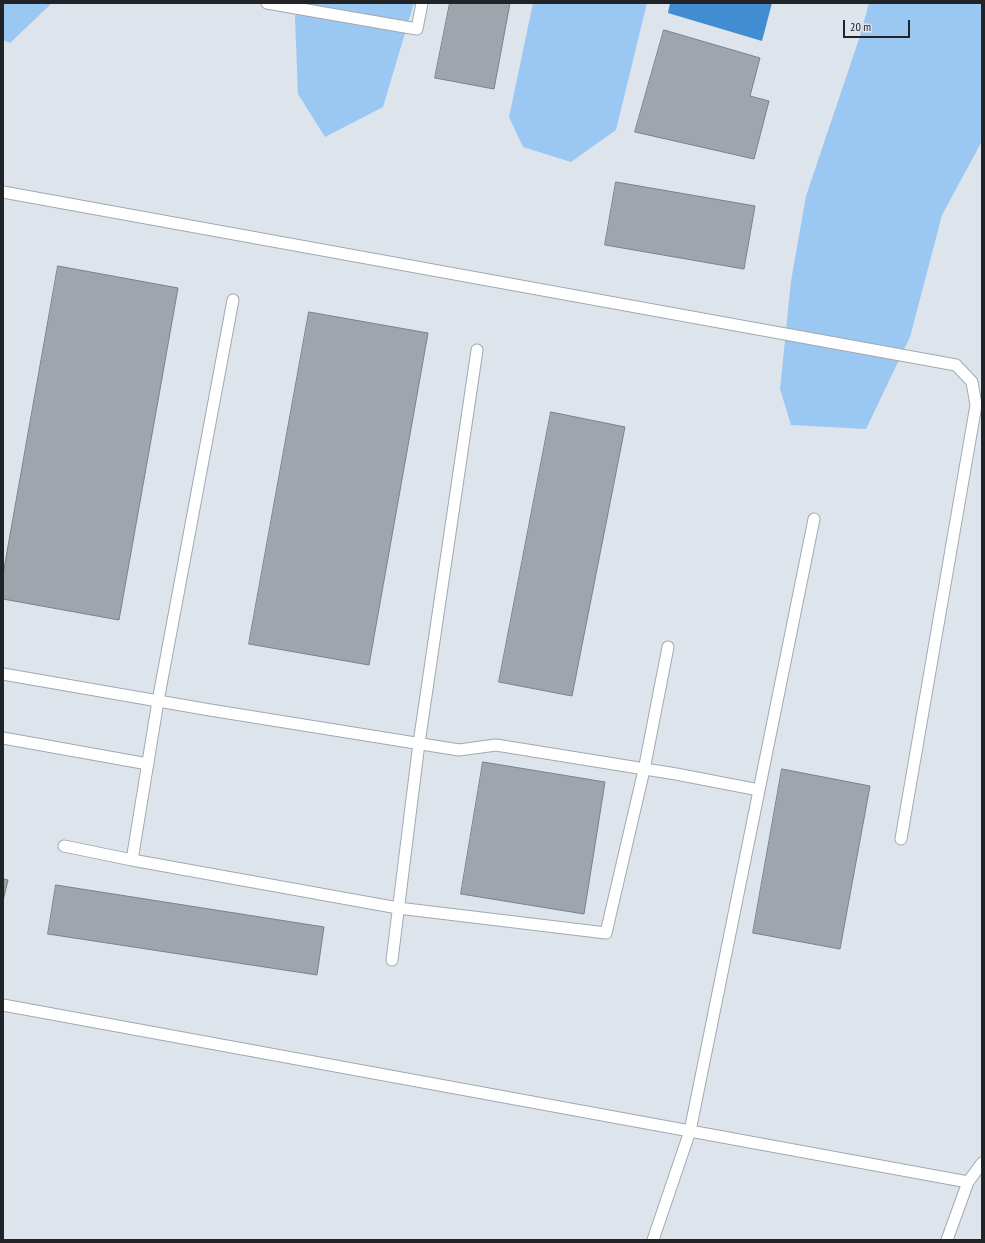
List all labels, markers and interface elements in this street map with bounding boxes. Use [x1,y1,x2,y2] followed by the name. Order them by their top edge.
[845,12,912,38] scale bar
[850,19,871,34] text: 20 m

